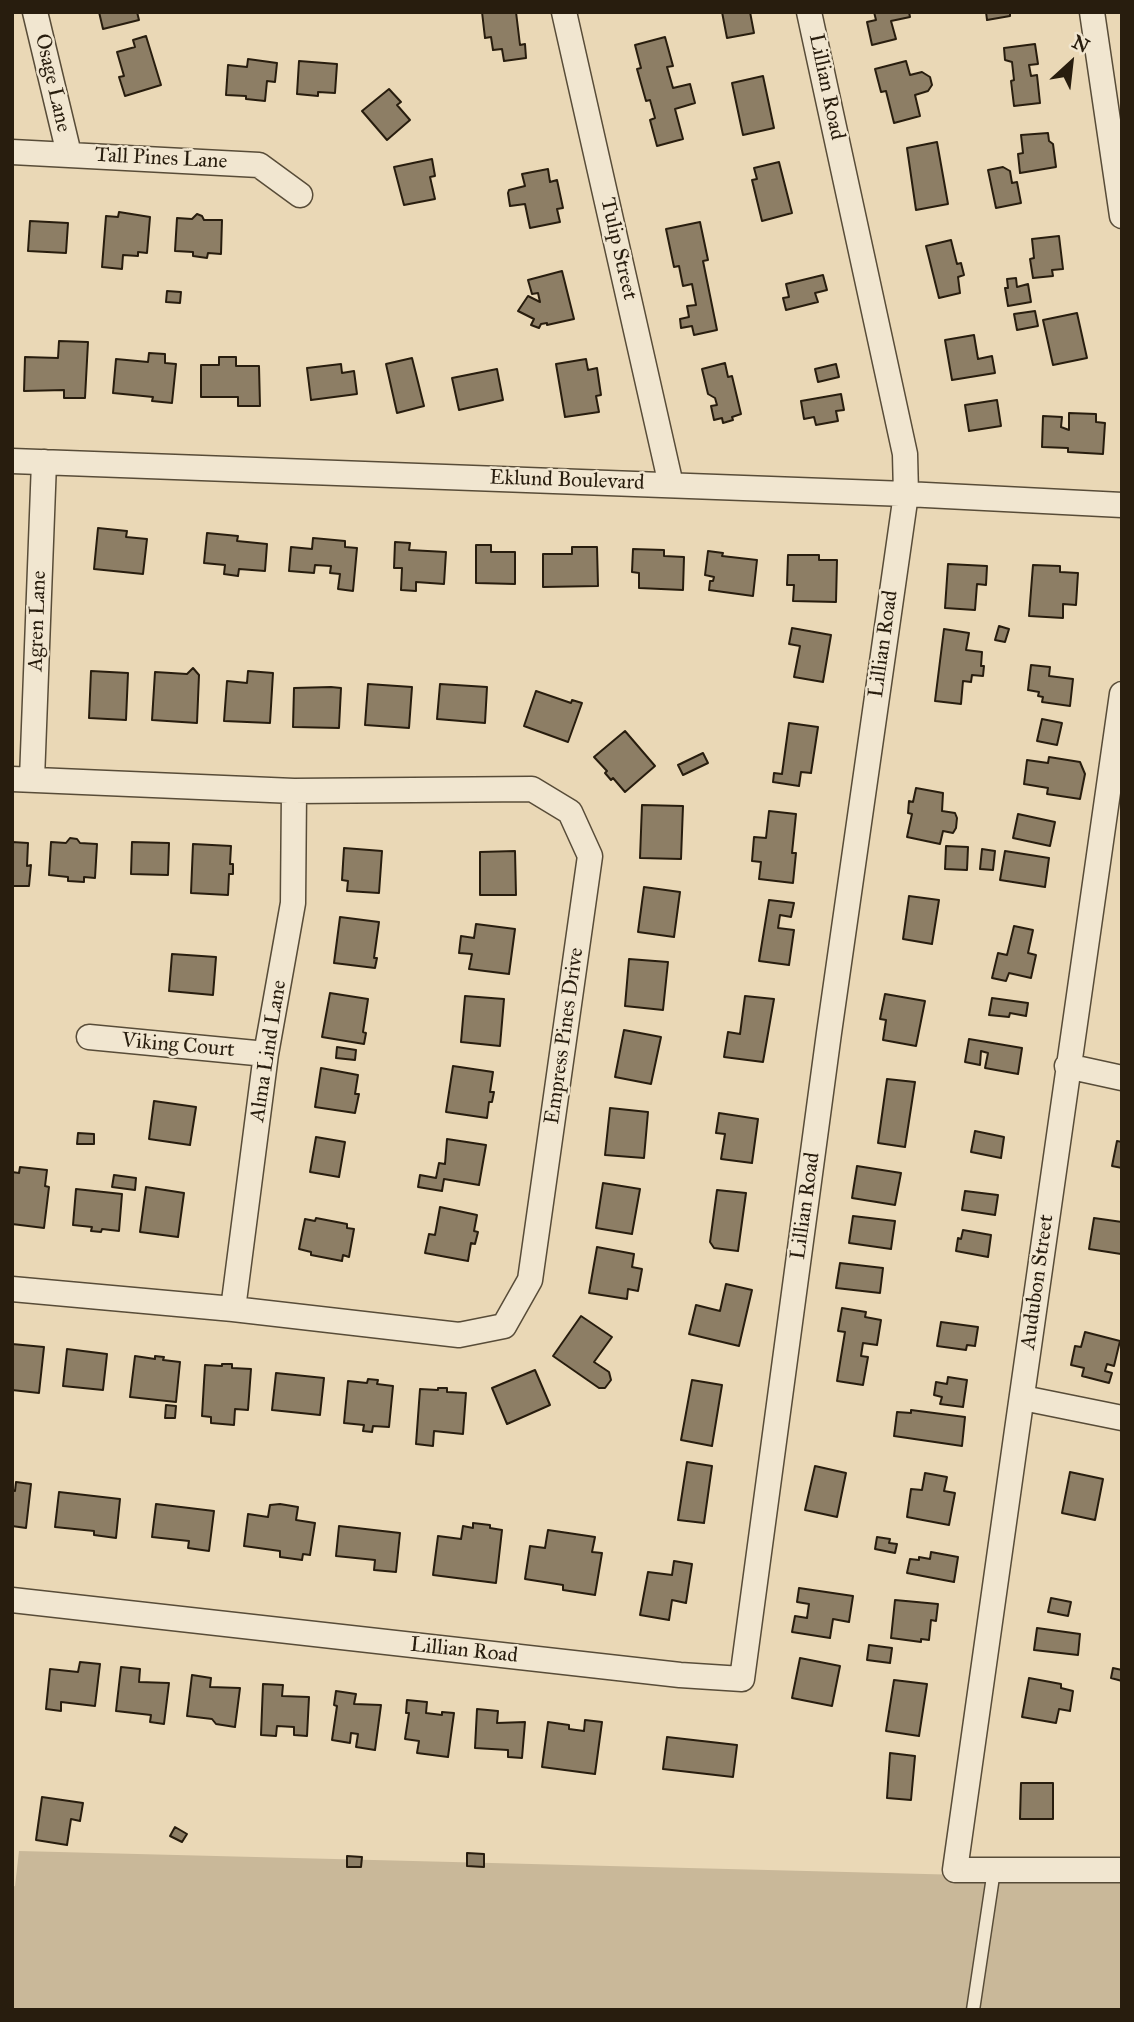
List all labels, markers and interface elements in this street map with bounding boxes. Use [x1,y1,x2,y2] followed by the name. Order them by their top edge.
[1036,28,1106,98] north arrow
[1068,30,1093,58] text: N
[28,31,76,135] street label: Osage Lane
[802,32,850,142] street label: Lillian Road
[94,143,228,175] street label: Tall Pines Lane
[594,196,642,302] street label: Tulip Street
[489,466,645,496] street label: Eklund Boulevard
[24,570,52,672] street label: Agren Lane
[864,589,904,699] street label: Lillian Road
[540,946,590,1126] street label: Empress Pines Drive
[245,978,293,1124] street label: Alma Lind Lane
[121,1029,235,1063] street label: Viking Court
[786,1151,826,1261] street label: Lillian Road
[1016,1213,1060,1351] street label: Audubon Street
[409,1633,519,1669] street label: Lillian Road

